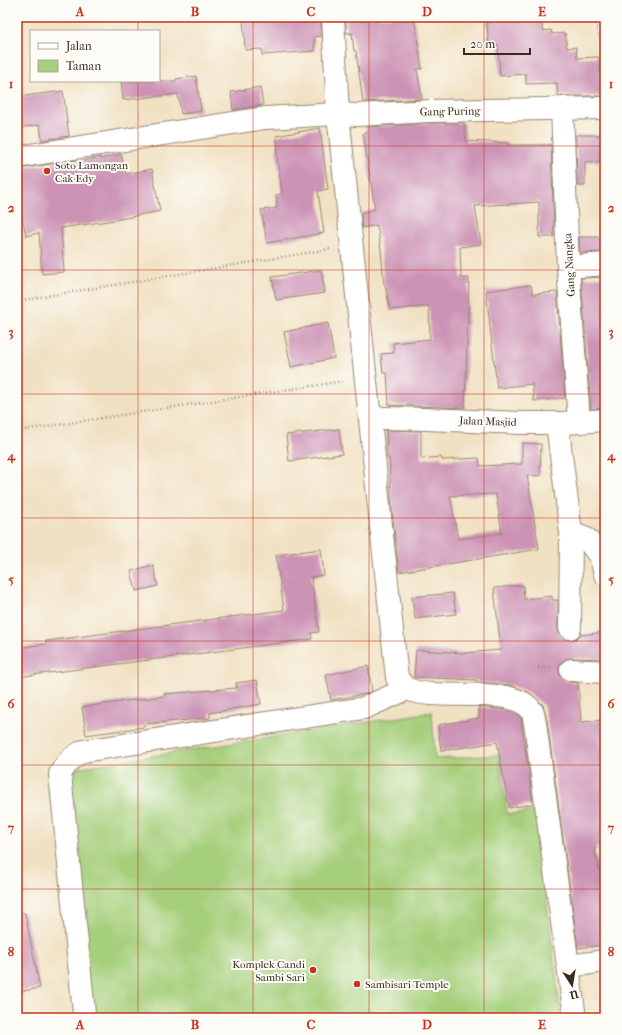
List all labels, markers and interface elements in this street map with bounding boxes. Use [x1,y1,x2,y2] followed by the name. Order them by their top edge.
[75,4,85,19] text: A
[191,4,200,19] text: B
[307,4,316,19] text: C
[422,4,432,19] text: D
[538,4,546,19] text: E
[30,30,160,82] legend
[464,30,530,56] scale bar
[470,37,495,51] text: 20 m
[65,39,92,53] text: Jalan
[66,59,101,73] text: Taman
[9,76,14,91] text: 1
[609,76,614,91] text: 1
[420,104,481,119] street label: Gang Puring
[55,159,129,185] place label: Soto Lamongan Cak Edy
[42,166,52,176] marker: Soto Lamongan Cak Edy
[8,200,15,215] text: 2
[608,200,615,215] text: 2
[561,232,578,297] street label: Gang Nangka
[8,324,14,340] text: 3
[608,324,614,340] text: 3
[458,414,518,429] street label: Jalan Masjid
[6,448,16,464] text: 4
[606,448,616,464] text: 4
[8,572,14,587] text: 5
[608,572,614,587] text: 5
[7,696,15,711] text: 6
[607,696,615,711] text: 6
[7,820,15,835] text: 7
[607,820,615,835] text: 7
[8,944,15,959] text: 8
[608,944,615,959] text: 8
[232,958,306,984] place label: Komplek Candi Sambi Sari
[308,965,318,975] marker: Komplek Candi Sambi Sari
[552,965,592,1005] north arrow
[365,978,449,991] place label: Sambisari Temple
[352,979,362,989] marker: Sambisari Temple
[568,987,580,1002] text: U
[75,1017,85,1032] text: A
[191,1017,200,1032] text: B
[307,1017,316,1032] text: C
[422,1017,432,1032] text: D
[538,1017,546,1032] text: E

